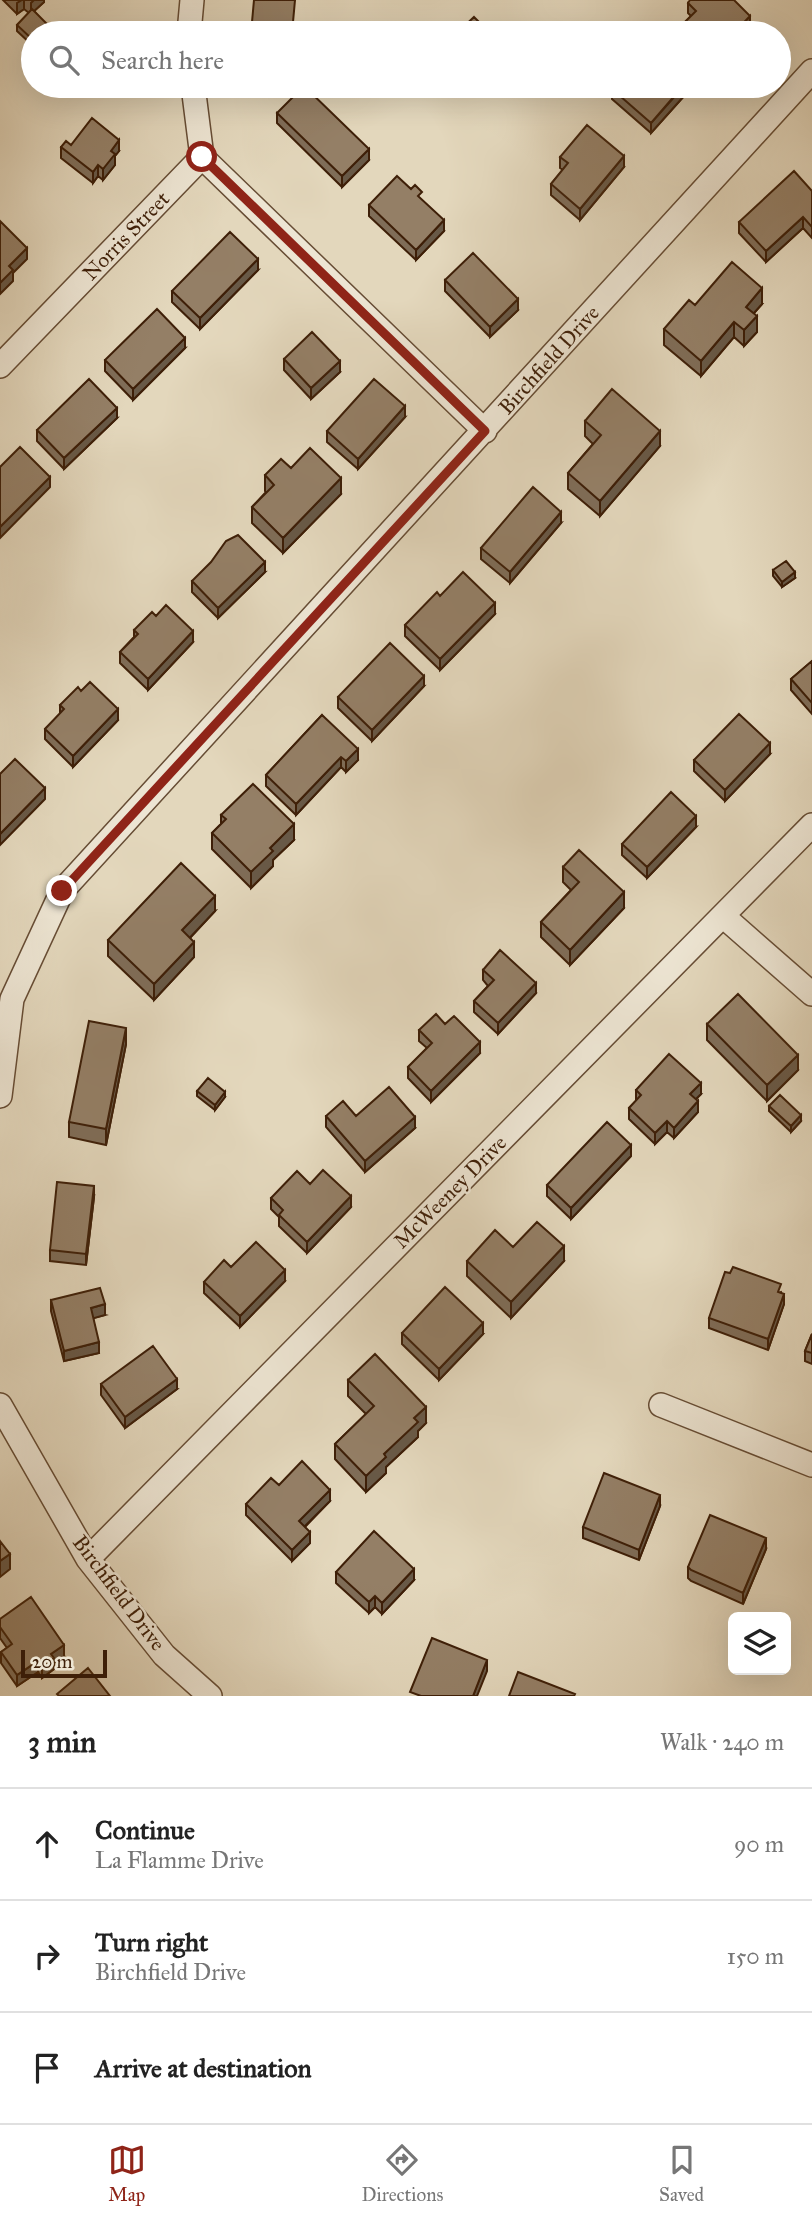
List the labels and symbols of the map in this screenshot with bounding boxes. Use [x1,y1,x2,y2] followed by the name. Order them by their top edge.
[186,141,217,172] route start
[77,186,175,286] street label: Norris Street
[493,300,605,420] street label: Birchfield Drive
[46,875,77,906] route end
[388,1130,512,1254] street label: McWeeney Drive
[67,1530,171,1656] street label: Birchfield Drive
[21,1647,107,1679] scale bar

